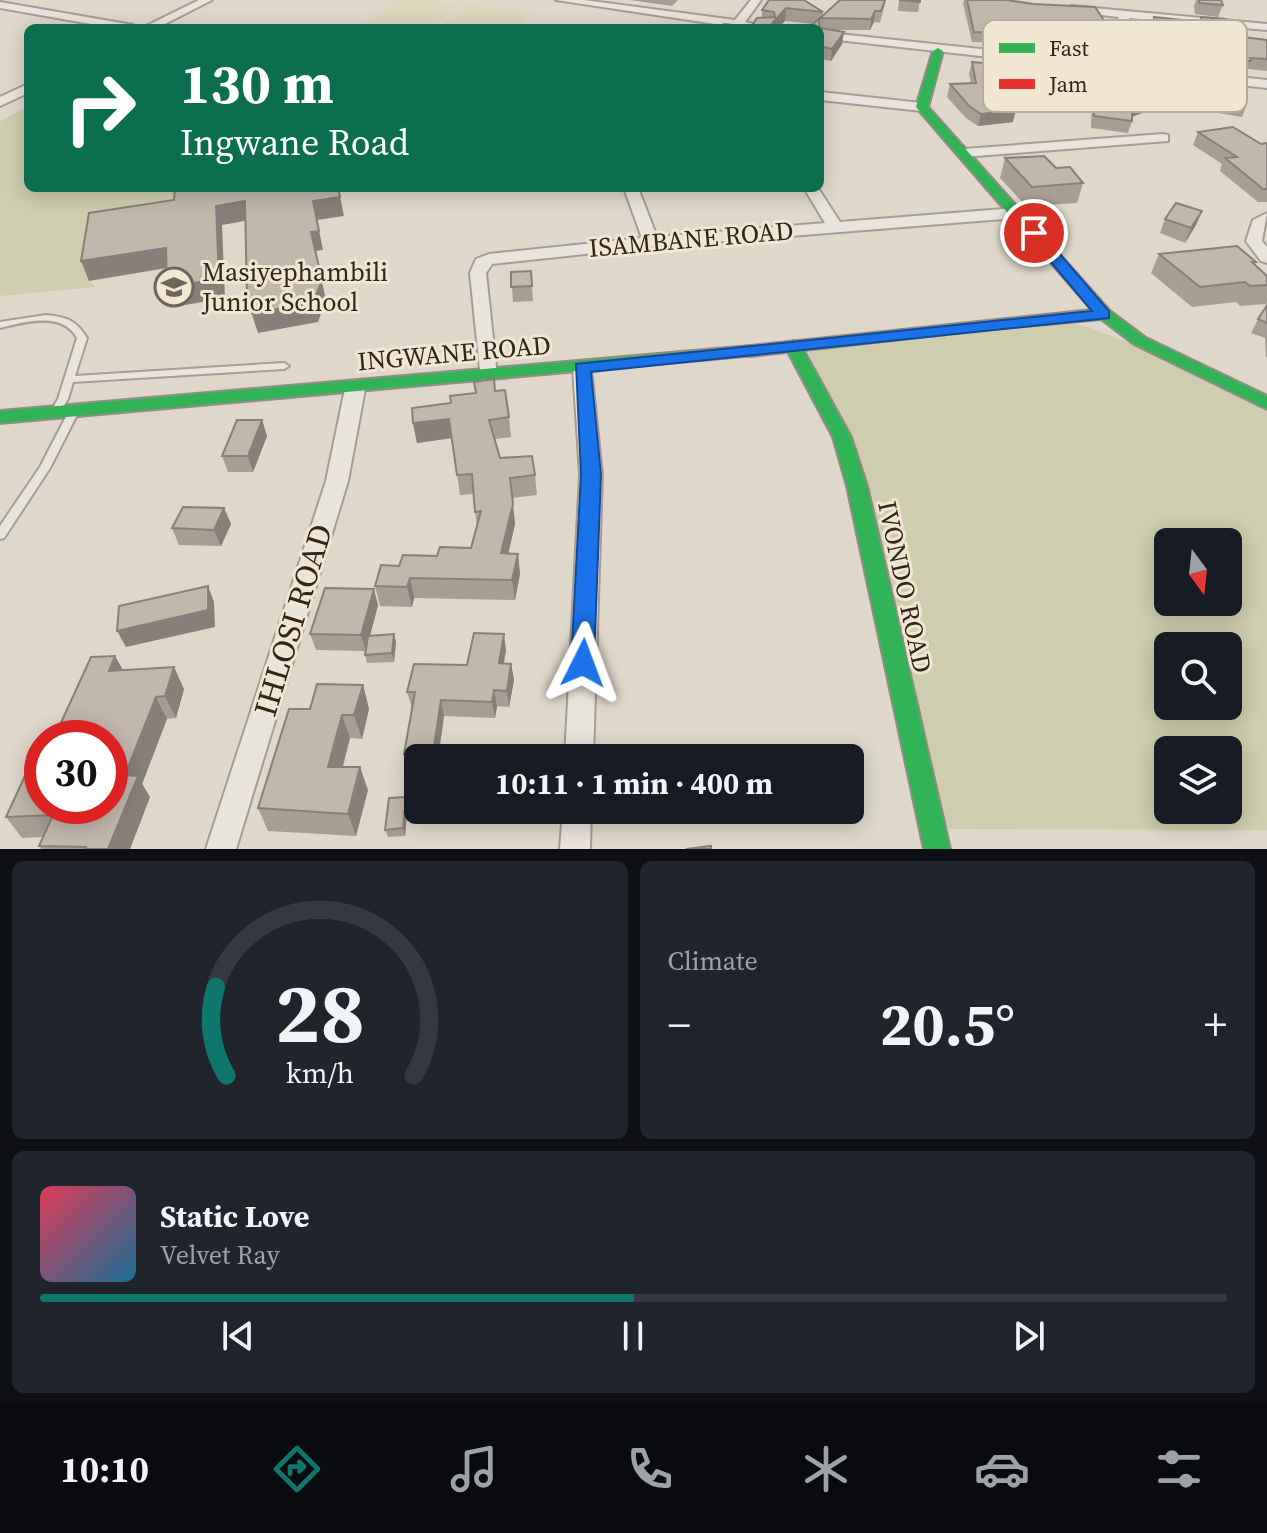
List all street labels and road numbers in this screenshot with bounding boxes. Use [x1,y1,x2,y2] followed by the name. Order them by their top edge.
[587,212,795,266] street label: ISAMBANE ROAD
[356,327,552,379] street label: INGWANE ROAD
[869,498,941,676] street label: IVONDO ROAD
[243,519,343,721] street label: IHLOSI ROAD

